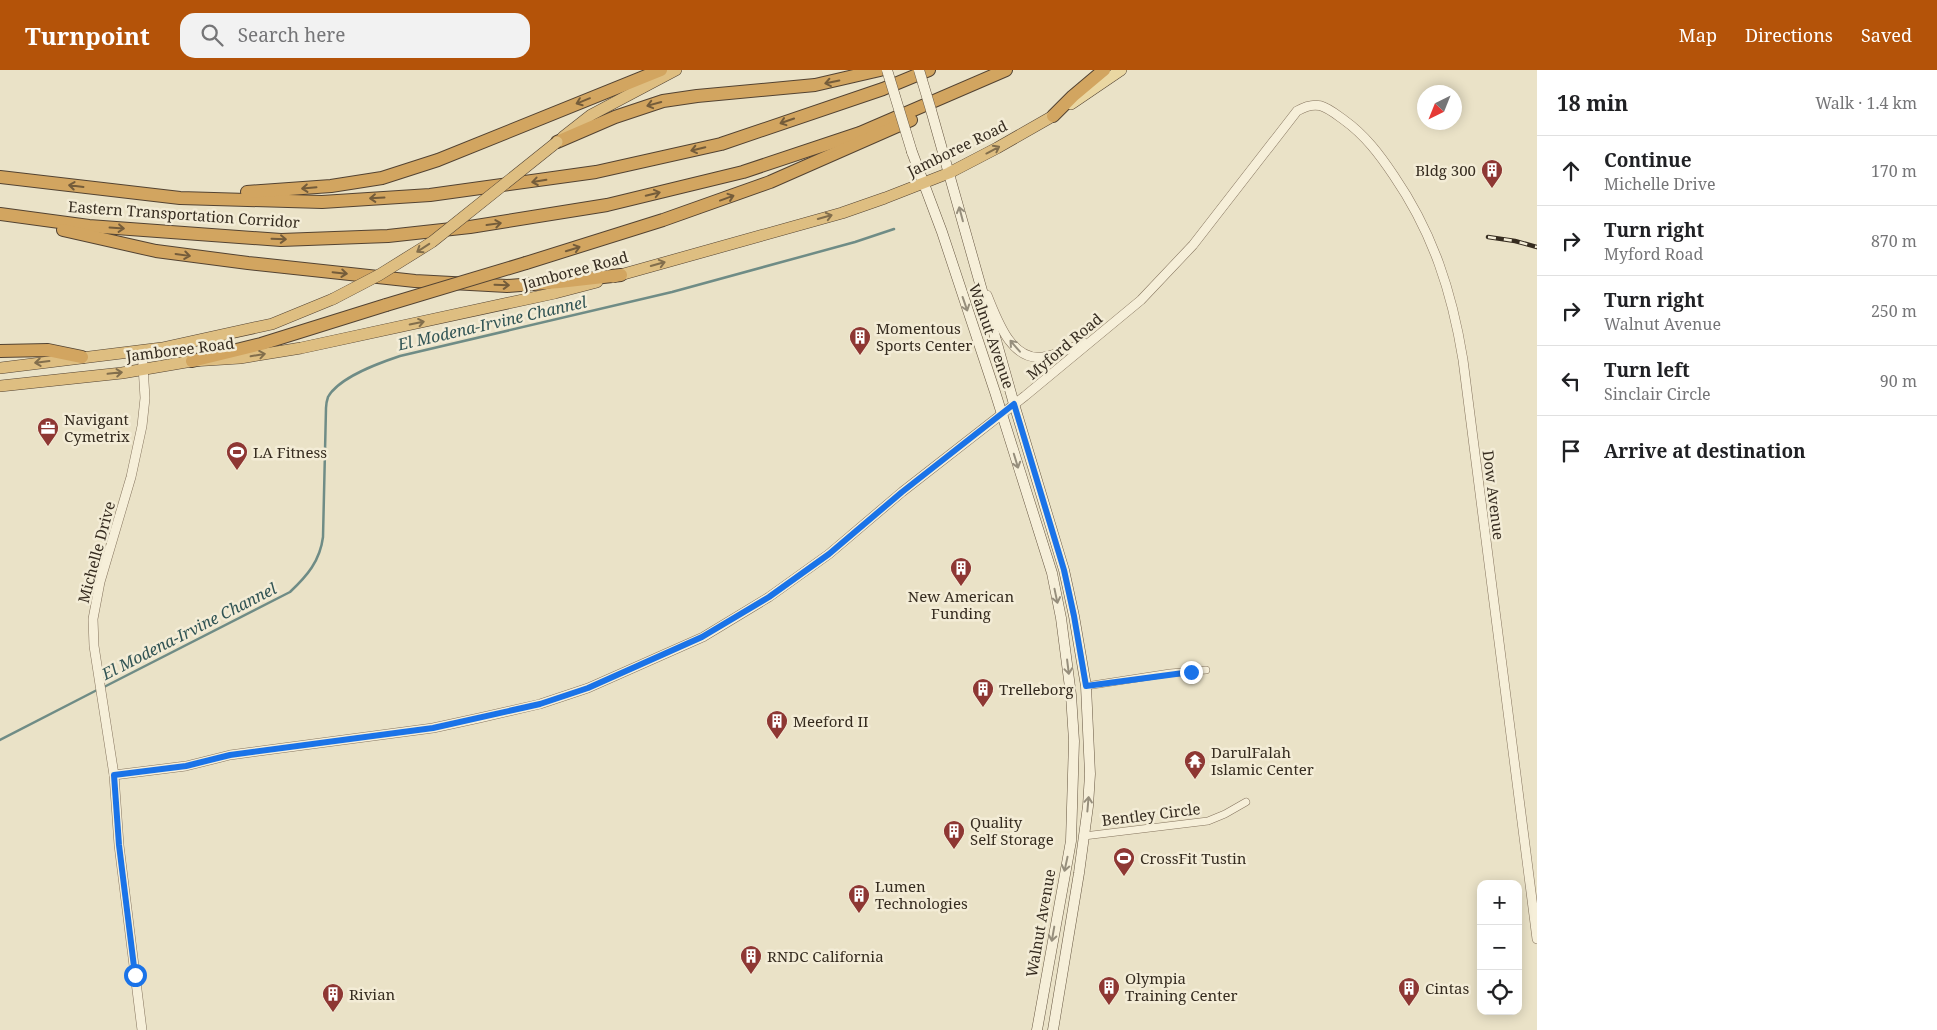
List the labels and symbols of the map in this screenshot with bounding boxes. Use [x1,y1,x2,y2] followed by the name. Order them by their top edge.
[825,78,841,87] one-way arrow
[1417,85,1462,130] north arrow
[576,97,591,107] one-way arrow
[646,100,662,109] one-way arrow
[903,115,1010,181] street label: Jamboree Road
[780,117,796,127] one-way arrow
[691,145,707,154] one-way arrow
[985,145,1000,155] one-way arrow
[1480,158,1504,189] building icon: Bldg 300
[1415,160,1476,180] place label: Bldg 300
[531,176,547,186] one-way arrow
[68,181,84,191] one-way arrow
[301,183,317,193] one-way arrow
[645,189,661,198] one-way arrow
[719,193,734,202] one-way arrow
[370,194,386,203] one-way arrow
[68,196,300,232] street label: Eastern Transportation Corridor
[956,206,965,222] one-way arrow
[816,212,832,222] one-way arrow
[485,218,501,228] one-way arrow
[109,224,125,233] one-way arrow
[271,234,287,244] one-way arrow
[416,243,430,253] one-way arrow
[564,243,580,253] one-way arrow
[519,246,630,294] street label: Jamboree Road
[175,250,191,260] one-way arrow
[650,259,666,269] one-way arrow
[332,268,348,278] one-way arrow
[494,281,510,290] one-way arrow
[965,281,1019,391] street label: Walnut Avenue
[394,290,589,356] water label: El Modena-Irvine Channel
[961,296,970,311] one-way arrow
[1022,308,1106,384] street label: Myford Road
[409,318,425,327] one-way arrow
[876,318,972,355] place label: Momentous Sports Center
[848,325,872,356] building icon: Momentous Sports Center
[124,332,235,366] street label: Jamboree Road
[1009,340,1021,353] one-way arrow
[249,349,265,359] one-way arrow
[34,357,50,367] one-way arrow
[107,368,123,378] one-way arrow
[64,409,130,446] place label: Navigant Cymetrix
[36,416,60,447] office icon: Navigant Cymetrix
[225,440,249,471] sports icon: LA Fitness
[253,442,327,462] place label: LA Fitness
[1479,449,1509,541] street label: Dow Avenue
[1012,452,1022,468] one-way arrow
[73,499,119,605] street label: Michelle Drive
[949,556,973,587] building icon: New American Funding
[97,577,280,685] water label: El Modena-Irvine Channel
[908,586,1015,623] place label: New American Funding
[1052,587,1062,603] one-way arrow
[1063,658,1073,674] one-way arrow
[1180,661,1203,684] route end
[971,677,995,708] building icon: Trelleborg
[999,679,1074,699] place label: Trelleborg
[765,709,789,740] building icon: Meeford II
[793,711,869,731] place label: Meeford II
[1211,742,1314,779] place label: DarulFalah Islamic Center
[1183,749,1207,780] temple icon: DarulFalah Islamic Center
[1083,796,1092,812] one-way arrow
[1101,798,1201,830] street label: Bentley Circle
[970,812,1054,849] place label: Quality Self Storage
[942,819,966,850] building icon: Quality Self Storage
[1112,846,1136,877] sports icon: CrossFit Tustin
[1140,848,1247,868] place label: CrossFit Tustin
[1061,855,1071,871] one-way arrow
[1021,867,1059,979] street label: Walnut Avenue
[875,876,968,913] place label: Lumen Technologies
[847,883,871,914] building icon: Lumen Technologies
[1048,926,1058,942] one-way arrow
[739,944,763,975] building icon: RNDC California
[767,946,884,966] place label: RNDC California
[124,964,147,987] route start
[1125,968,1238,1005] place label: Olympia Training Center
[1097,975,1121,1006] building icon: Olympia Training Center
[1397,976,1421,1007] building icon: Cintas
[1425,978,1469,998] place label: Cintas
[321,982,345,1013] building icon: Rivian
[349,984,396,1004] place label: Rivian

